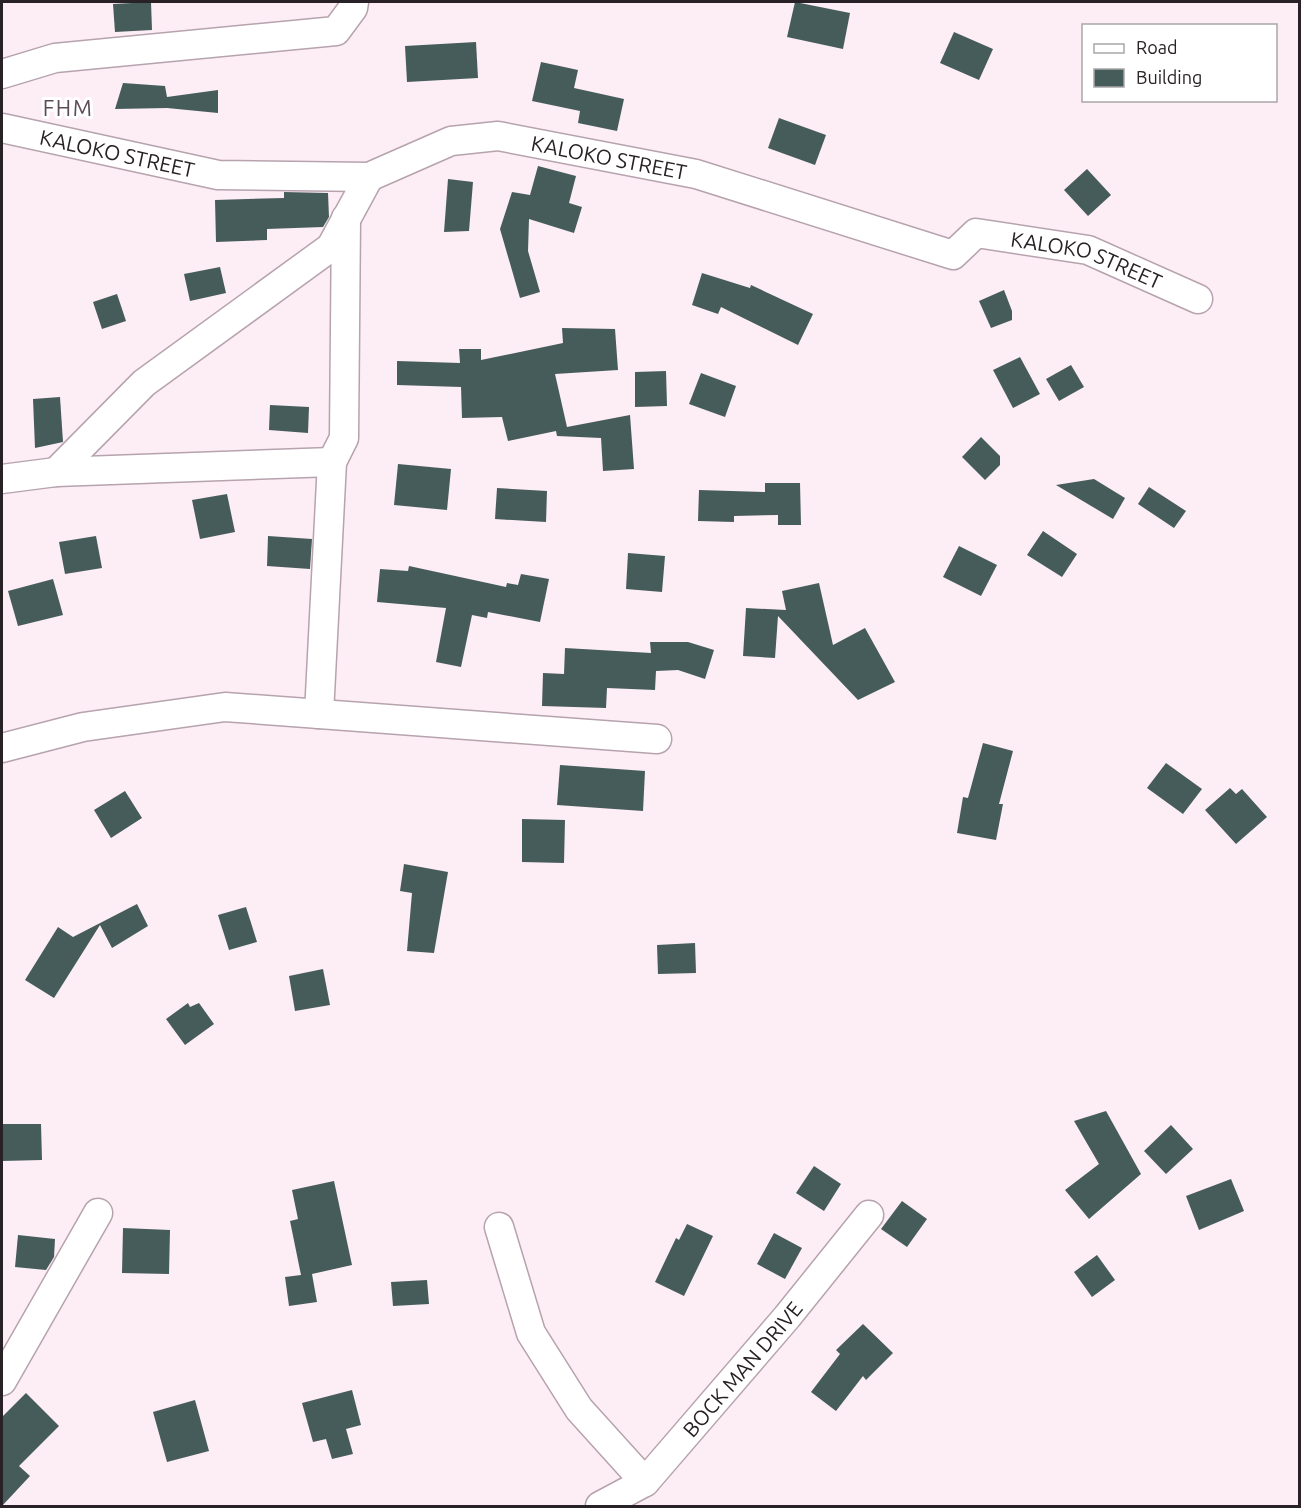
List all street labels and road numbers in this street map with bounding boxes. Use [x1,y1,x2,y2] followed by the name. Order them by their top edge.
[38,125,197,182] street label: KALOKO STREET
[529,131,689,184] street label: KALOKO STREET
[1009,226,1166,294] street label: KALOKO STREET
[678,1297,807,1441] street label: BOCK MAN DRIVE

